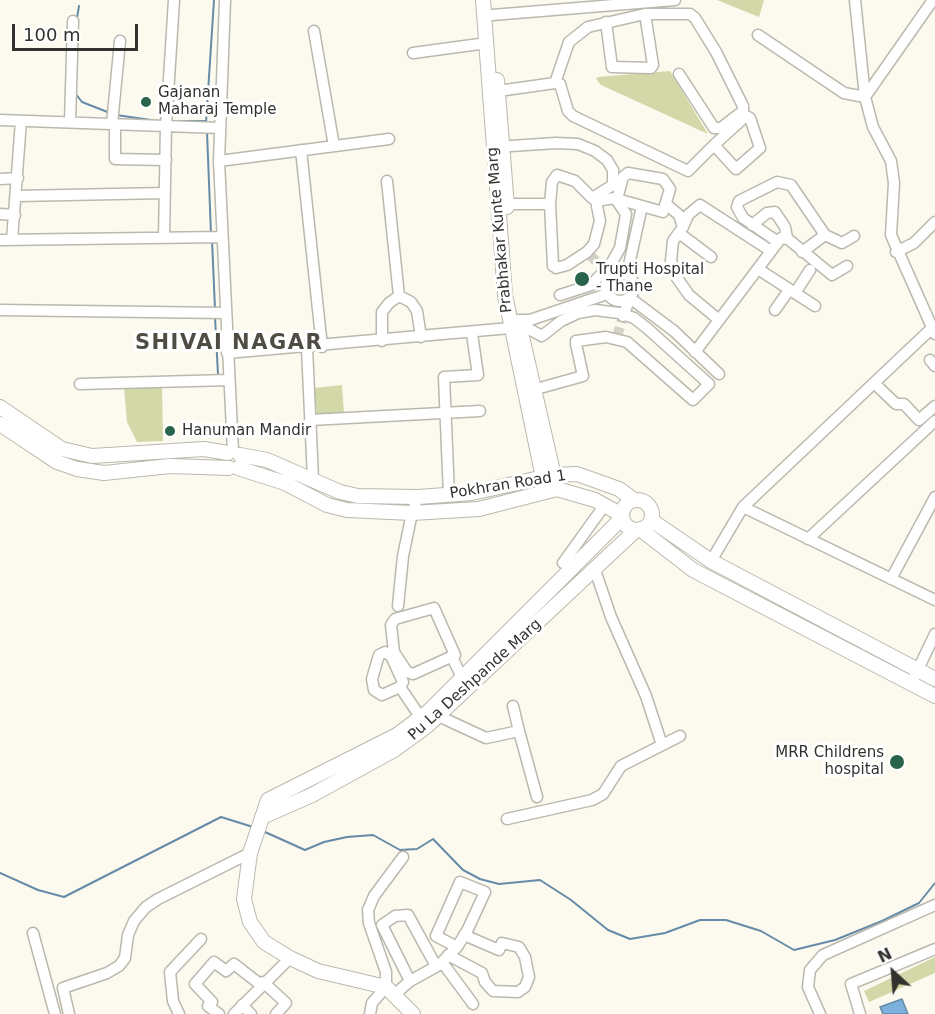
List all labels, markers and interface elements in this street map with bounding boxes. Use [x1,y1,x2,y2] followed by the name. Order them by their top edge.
[15,12,141,50] scale bar
[23,24,81,45] text: 100 m
[158,84,276,119] place label: Gajanan Maharaj Temple
[139,95,153,109] marker: Gajanan Maharaj Temple
[484,146,516,314] street label: Prabhakar Kunte Marg
[596,261,704,296] place label: Trupti Hospital - Thane
[573,270,591,288] marker: Trupti Hospital - Thane
[135,331,323,357] district label: SHIVAI NAGAR
[182,422,311,440] place label: Hanuman Mandir
[163,424,177,438] marker: Hanuman Mandir
[449,467,567,503] street label: Pokhran Road 1
[405,616,545,744] street label: Pu La Deshpande Marg
[775,744,884,779] place label: MRR Childrens hospital
[888,753,906,771] marker: MRR Childrens hospital
[863,942,923,1002] north arrow
[875,944,895,967] text: N

